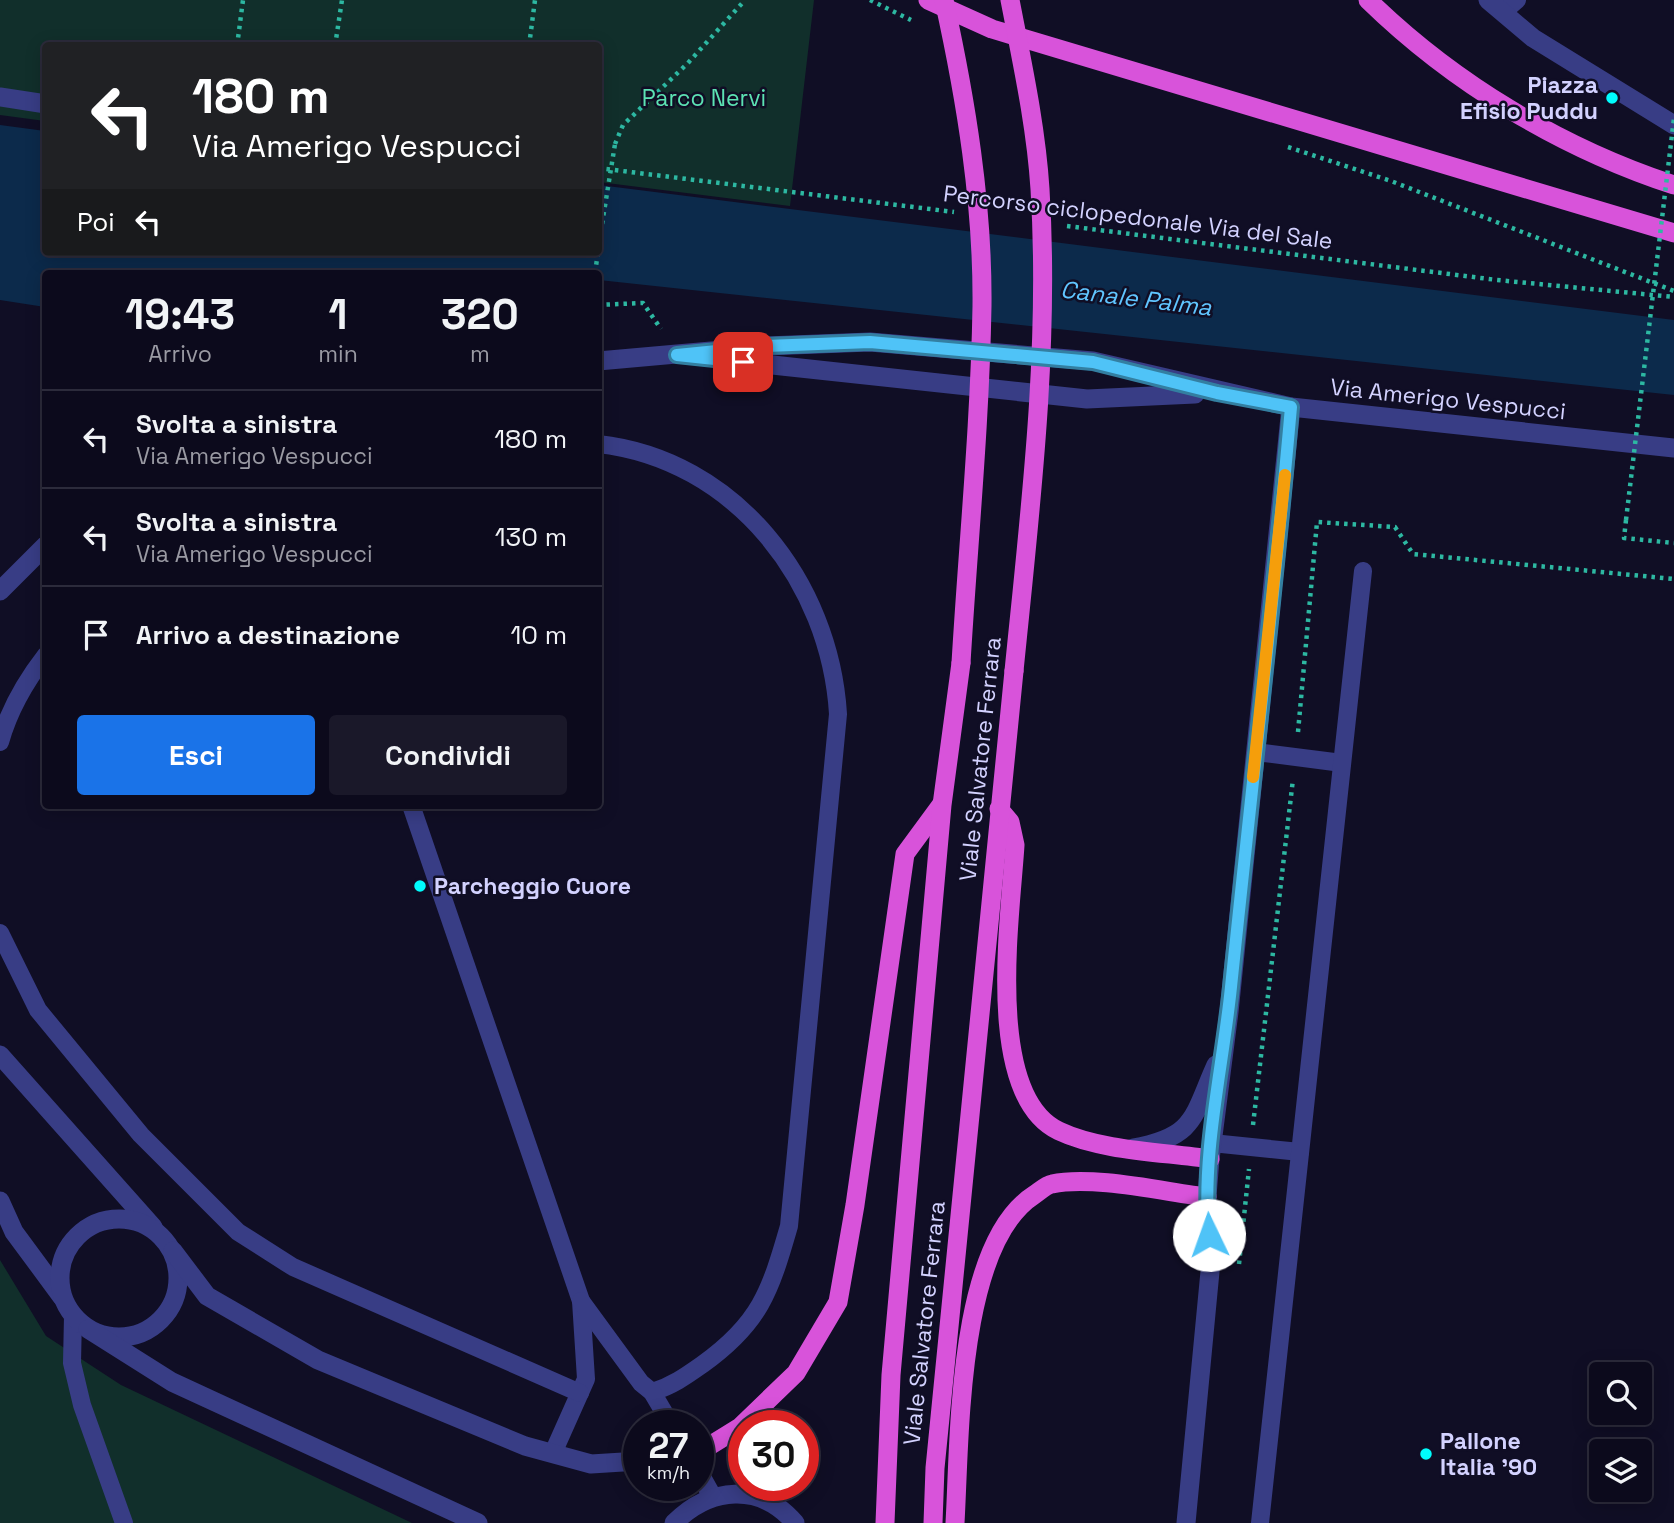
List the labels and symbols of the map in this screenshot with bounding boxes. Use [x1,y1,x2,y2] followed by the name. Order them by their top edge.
[1460,70,1598,126] place label: Piazza Efisio Puddu
[642,83,766,113] park label: Parco Nervi
[1604,90,1620,106] marker: Piazza Efisio Puddu
[942,178,1334,256] street label: Percorso ciclopedonale Via del Sale
[1059,273,1214,323] water label: Canale Palma
[713,332,773,392] pin
[1329,372,1567,426] street label: Via Amerigo Vespucci
[952,635,1008,883] street label: Viale Salvatore Ferrara
[434,871,631,901] place label: Parcheggio Cuore
[412,878,428,894] marker: Parcheggio Cuore
[1172,1198,1246,1272] position arrow
[896,1199,952,1447] street label: Viale Salvatore Ferrara
[728,1410,819,1501] speed limit sign: 30
[1440,1426,1537,1482] place label: Pallone Italia '90
[1418,1446,1434,1462] marker: Pallone Italia '90

